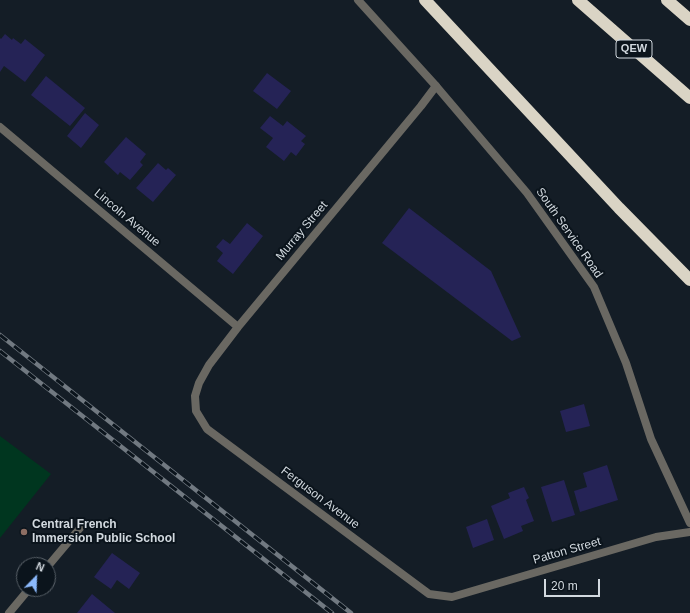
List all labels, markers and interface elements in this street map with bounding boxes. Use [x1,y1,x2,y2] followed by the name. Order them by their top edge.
[616,40,652,58] road number: QEW
[532,185,606,281] street label: South Service Road
[91,186,163,250] street label: Lincoln Avenue
[273,199,331,263] street label: Murray Street
[278,464,362,532] street label: Ferguson Avenue
[32,518,175,546] place label: Central French Immersion Public School
[19,527,29,537] marker: Central French Immersion Public School
[531,534,603,568] street label: Patton Street
[16,557,56,597] north arrow
[34,560,46,574] text: N
[546,571,602,597] scale bar
[551,579,578,593] text: 20 m

